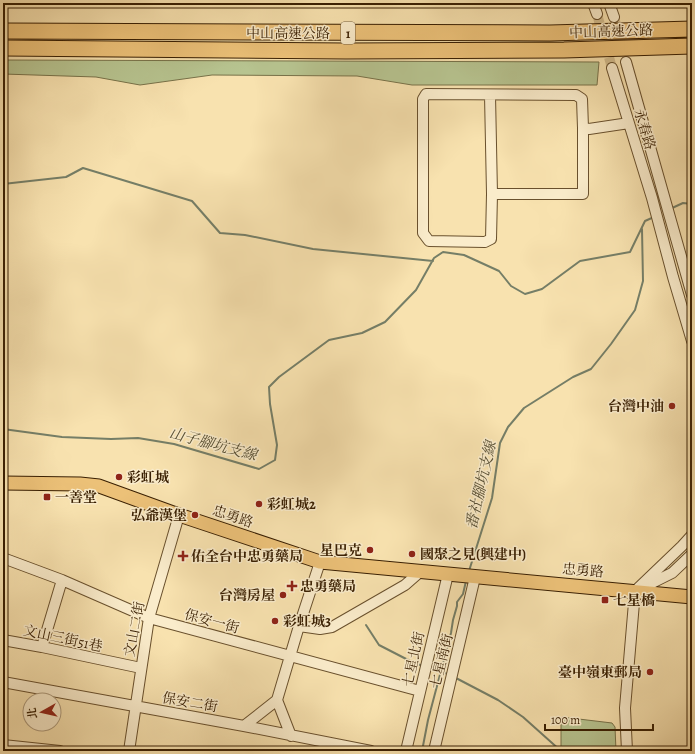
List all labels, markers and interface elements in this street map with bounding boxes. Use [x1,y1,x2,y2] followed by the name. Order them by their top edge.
[569,21,653,42] street label: 中山高速公路
[341,22,355,44] road number: 1
[246,24,330,43] street label: 中山高速公路
[629,106,660,152] street label: 永春路
[608,397,664,416] place label: 台灣中油
[667,401,677,411] marker: 台灣中油
[167,423,261,466] water label: 山子腳坑支線
[461,437,501,531] water label: 番社腳坑支線
[127,468,169,487] place label: 彩虹城
[114,472,124,482] marker: 彩虹城
[55,488,97,507] place label: 一善堂
[42,492,52,502] marker: 一善堂
[267,495,316,514] place label: 彩虹城2
[254,499,264,509] marker: 彩虹城2
[210,501,256,532] street label: 忠勇路
[131,506,187,525] place label: 弘爺漢堡
[190,510,200,520] marker: 弘爺漢堡
[320,541,362,560] place label: 星巴克
[365,545,375,555] marker: 星巴克
[420,545,526,564] place label: 國聚之見(興建中)
[191,547,303,566] place label: 佑全台中忠勇藥局
[407,549,417,559] marker: 國聚之見(興建中)
[178,551,188,561] marker: 佑全台中忠勇藥局
[561,559,605,582] street label: 忠勇路
[300,577,356,596] place label: 忠勇藥局
[287,581,297,591] marker: 忠勇藥局
[219,586,275,605] place label: 台灣房屋
[278,590,288,600] marker: 台灣房屋
[613,591,655,610] place label: 七星橋
[600,595,610,605] marker: 七星橋
[120,600,149,658] street label: 文山二街
[182,605,241,638] street label: 保安一街
[283,612,331,631] place label: 彩虹城3
[270,616,280,626] marker: 彩虹城3
[21,621,104,656] street label: 文山三街51巷
[398,630,429,689] street label: 七星北街
[425,632,457,691] street label: 七星南街
[558,663,642,682] place label: 臺中嶺東郵局
[645,667,655,677] marker: 臺中嶺東郵局
[161,688,219,717] street label: 保安二街
[22,692,62,732] north arrow
[545,706,653,732] scale bar
[24,707,41,720] text: 北
[551,712,580,728] text: 100 m

